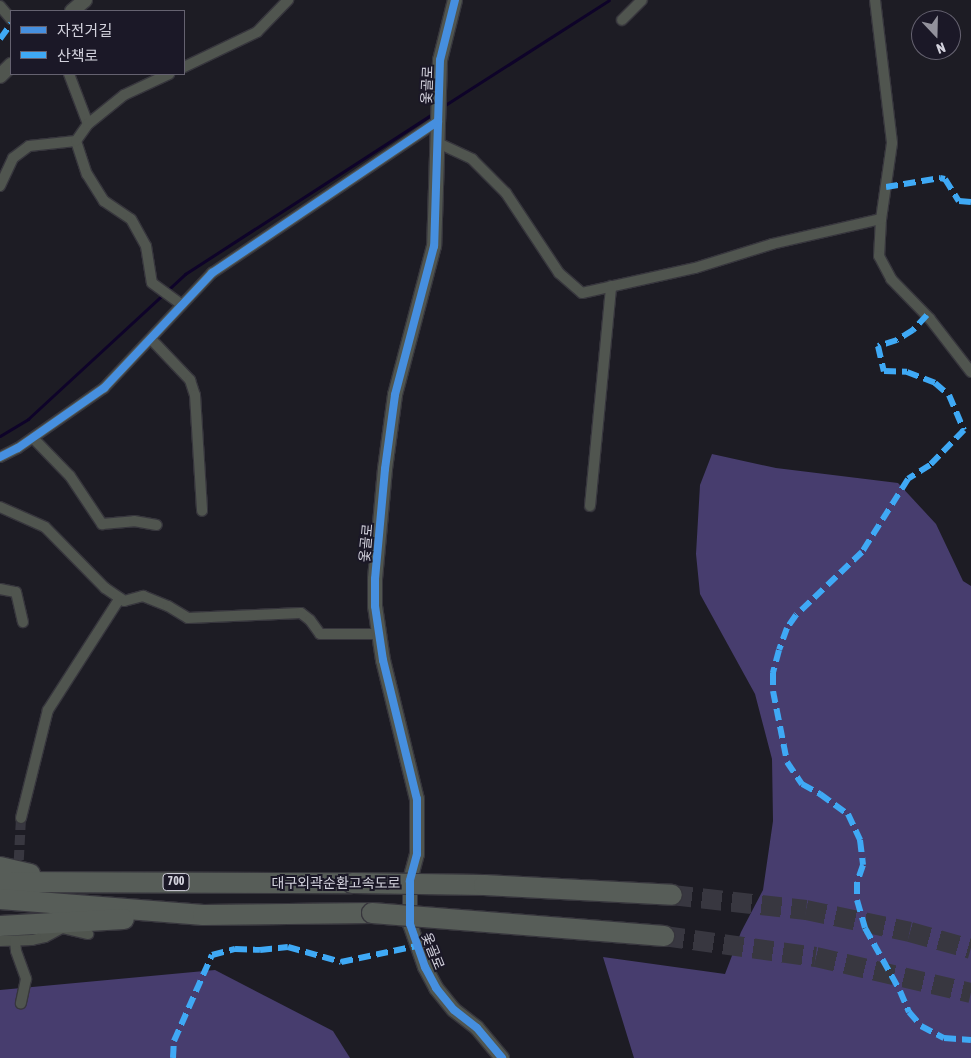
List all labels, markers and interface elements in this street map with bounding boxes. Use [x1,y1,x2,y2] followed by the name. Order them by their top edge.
[10,10,185,75] legend
[911,10,961,60] north arrow
[57,22,112,39] text: 자전거길
[934,39,948,57] text: N
[57,47,98,64] text: 산책로
[418,65,436,105] street label: 옻골로
[356,523,376,563] street label: 옻골로
[162,872,190,892] road number: 700
[272,875,400,891] street label: 대구외곽순환고속도로
[418,930,448,972] street label: 옻골로

